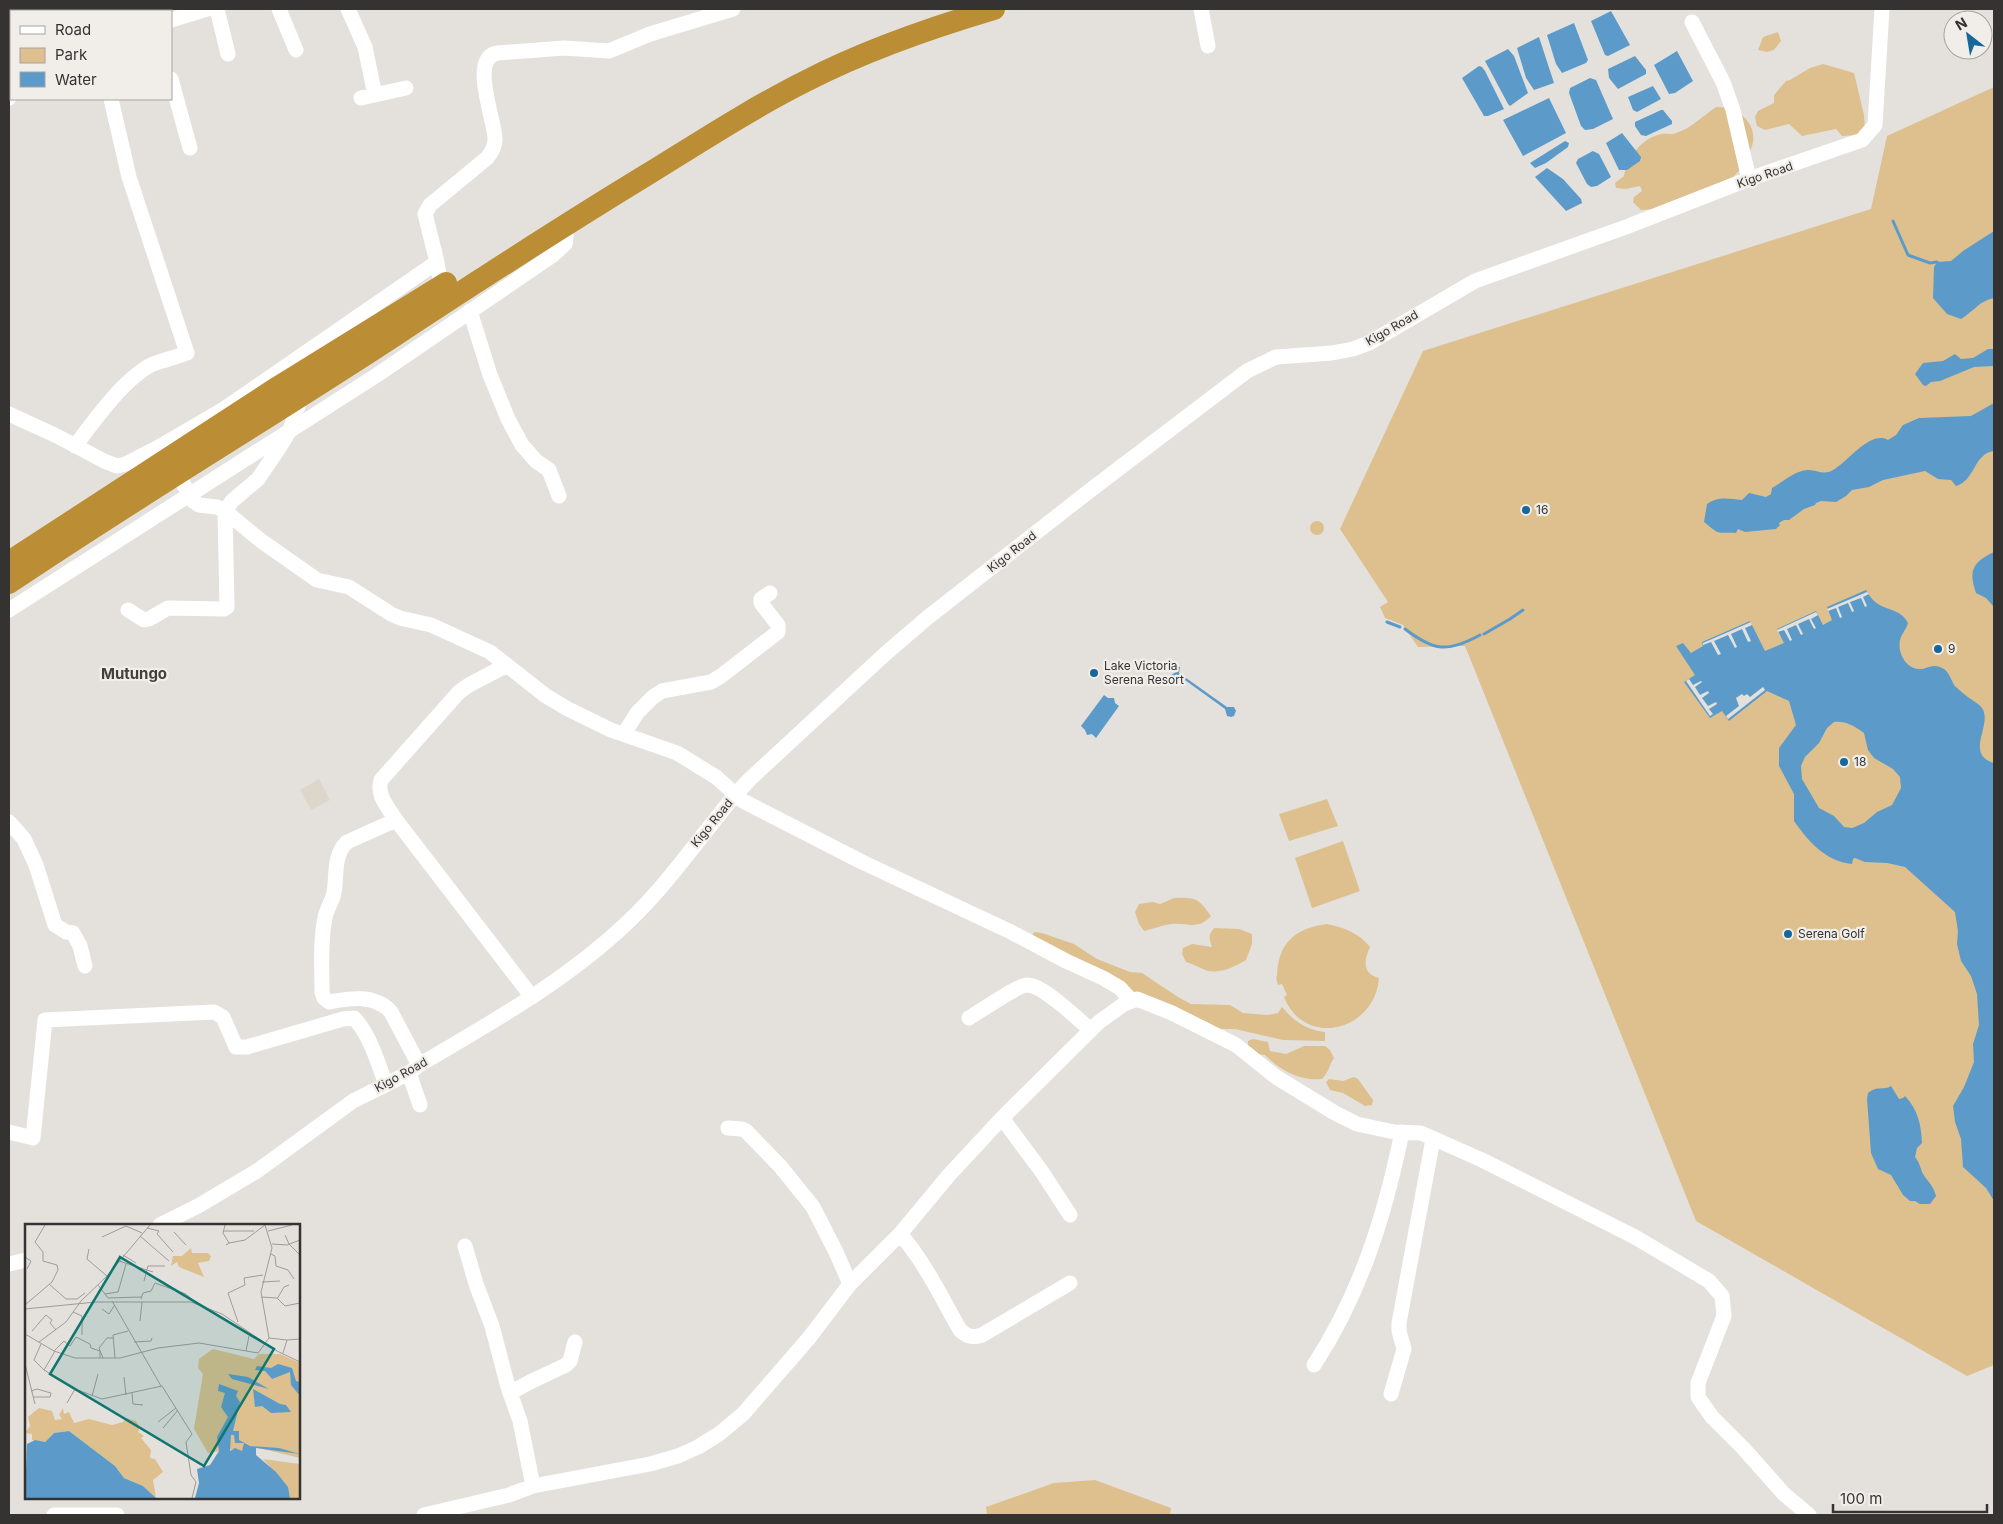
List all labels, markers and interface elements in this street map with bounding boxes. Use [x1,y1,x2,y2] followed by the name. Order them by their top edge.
[10,10,172,100] legend
[1943,10,1993,60] north arrow
[1952,13,1970,33] text: N
[55,20,91,39] text: Road
[55,45,88,64] text: Park
[55,70,97,89] text: Water
[1735,158,1795,191] street label: Kigo Road
[1363,307,1421,349] street label: Kigo Road
[1536,502,1548,517] place label: 16
[1520,504,1532,516] marker: 16
[984,528,1039,575] street label: Kigo Road
[1948,641,1955,656] place label: 9
[1932,643,1944,655] marker: 9
[1104,658,1184,687] place label: Lake Victoria Serena Resort
[101,664,167,683] district label: Mutungo
[1088,667,1100,679] marker: Lake Victoria Serena Resort
[1854,754,1866,769] place label: 18
[1838,756,1850,768] marker: 18
[688,795,736,850] street label: Kigo Road
[1798,926,1865,941] place label: Serena Golf
[1782,928,1794,940] marker: Serena Golf
[372,1054,430,1095] street label: Kigo Road
[25,1224,300,1499] inset map
[1833,1482,1987,1514] scale bar
[1840,1489,1882,1508] text: 100 m

